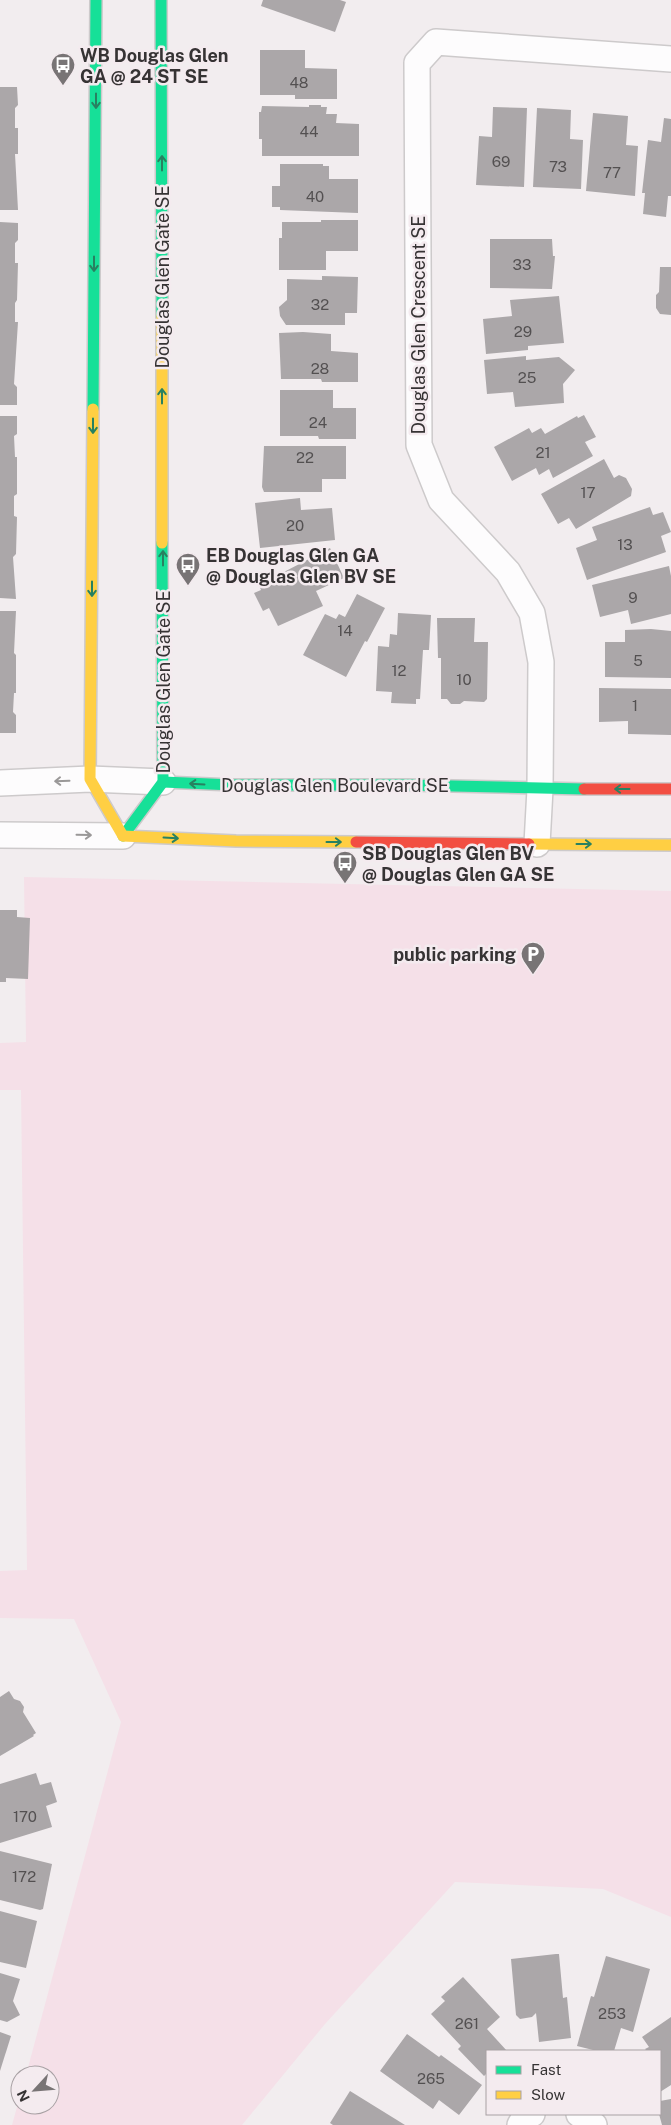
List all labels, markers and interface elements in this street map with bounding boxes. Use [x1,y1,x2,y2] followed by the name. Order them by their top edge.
[80,45,228,87] place label: WB Douglas Glen GA @ 24 ST SE
[50,52,76,86] bus stop icon: WB Douglas Glen GA @ 24 ST SE
[289,74,309,91] house number: 48
[91,92,101,109] one-way arrow
[300,123,318,140] house number: 44
[492,153,510,170] house number: 69
[157,156,167,172] one-way arrow
[549,158,567,175] house number: 73
[603,164,621,181] house number: 77
[152,185,173,369] street label: Douglas Glen Gate SE
[306,188,324,205] house number: 40
[408,215,429,435] street label: Douglas Glen Crescent SE
[89,255,99,271] one-way arrow
[513,256,531,273] house number: 33
[311,296,329,313] house number: 32
[514,323,532,340] house number: 29
[311,360,329,377] house number: 28
[518,369,536,386] house number: 25
[157,388,167,404] one-way arrow
[309,414,327,431] house number: 24
[88,418,98,434] one-way arrow
[535,444,551,461] house number: 21
[296,449,314,466] house number: 22
[580,484,596,501] house number: 17
[286,517,304,534] house number: 20
[617,536,633,553] house number: 13
[206,545,396,587] place label: EB Douglas Glen GA @ Douglas Glen BV SE
[158,551,168,567] one-way arrow
[175,552,201,586] bus stop icon: EB Douglas Glen GA @ Douglas Glen BV SE
[87,580,97,596] one-way arrow
[628,589,638,606] house number: 9
[153,590,174,774] street label: Douglas Glen Gate SE
[337,622,353,639] house number: 14
[633,652,643,669] house number: 5
[391,662,407,679] house number: 12
[456,671,472,688] house number: 10
[632,697,638,714] house number: 1
[221,775,449,796] street label: Douglas Glen Boulevard SE
[54,776,70,785] one-way arrow
[190,779,206,788] one-way arrow
[615,784,631,794] one-way arrow
[75,831,91,840] one-way arrow
[163,834,179,843] one-way arrow
[326,837,342,847] one-way arrow
[576,839,592,849] one-way arrow
[362,843,554,885] place label: SB Douglas Glen BV @ Douglas Glen GA SE
[332,850,358,884] bus stop icon: SB Douglas Glen BV @ Douglas Glen GA SE
[520,941,546,975] parking icon: public parking
[393,944,516,965] place label: public parking
[13,1808,37,1825] house number: 170
[12,1868,36,1885] house number: 172
[598,2005,626,2022] house number: 253
[455,2015,479,2032] house number: 261
[486,2050,661,2115] legend
[531,2061,561,2078] text: Fast
[10,2065,60,2115] north arrow
[417,2070,445,2087] house number: 265
[531,2086,566,2103] text: Slow
[14,2087,33,2104] text: N

